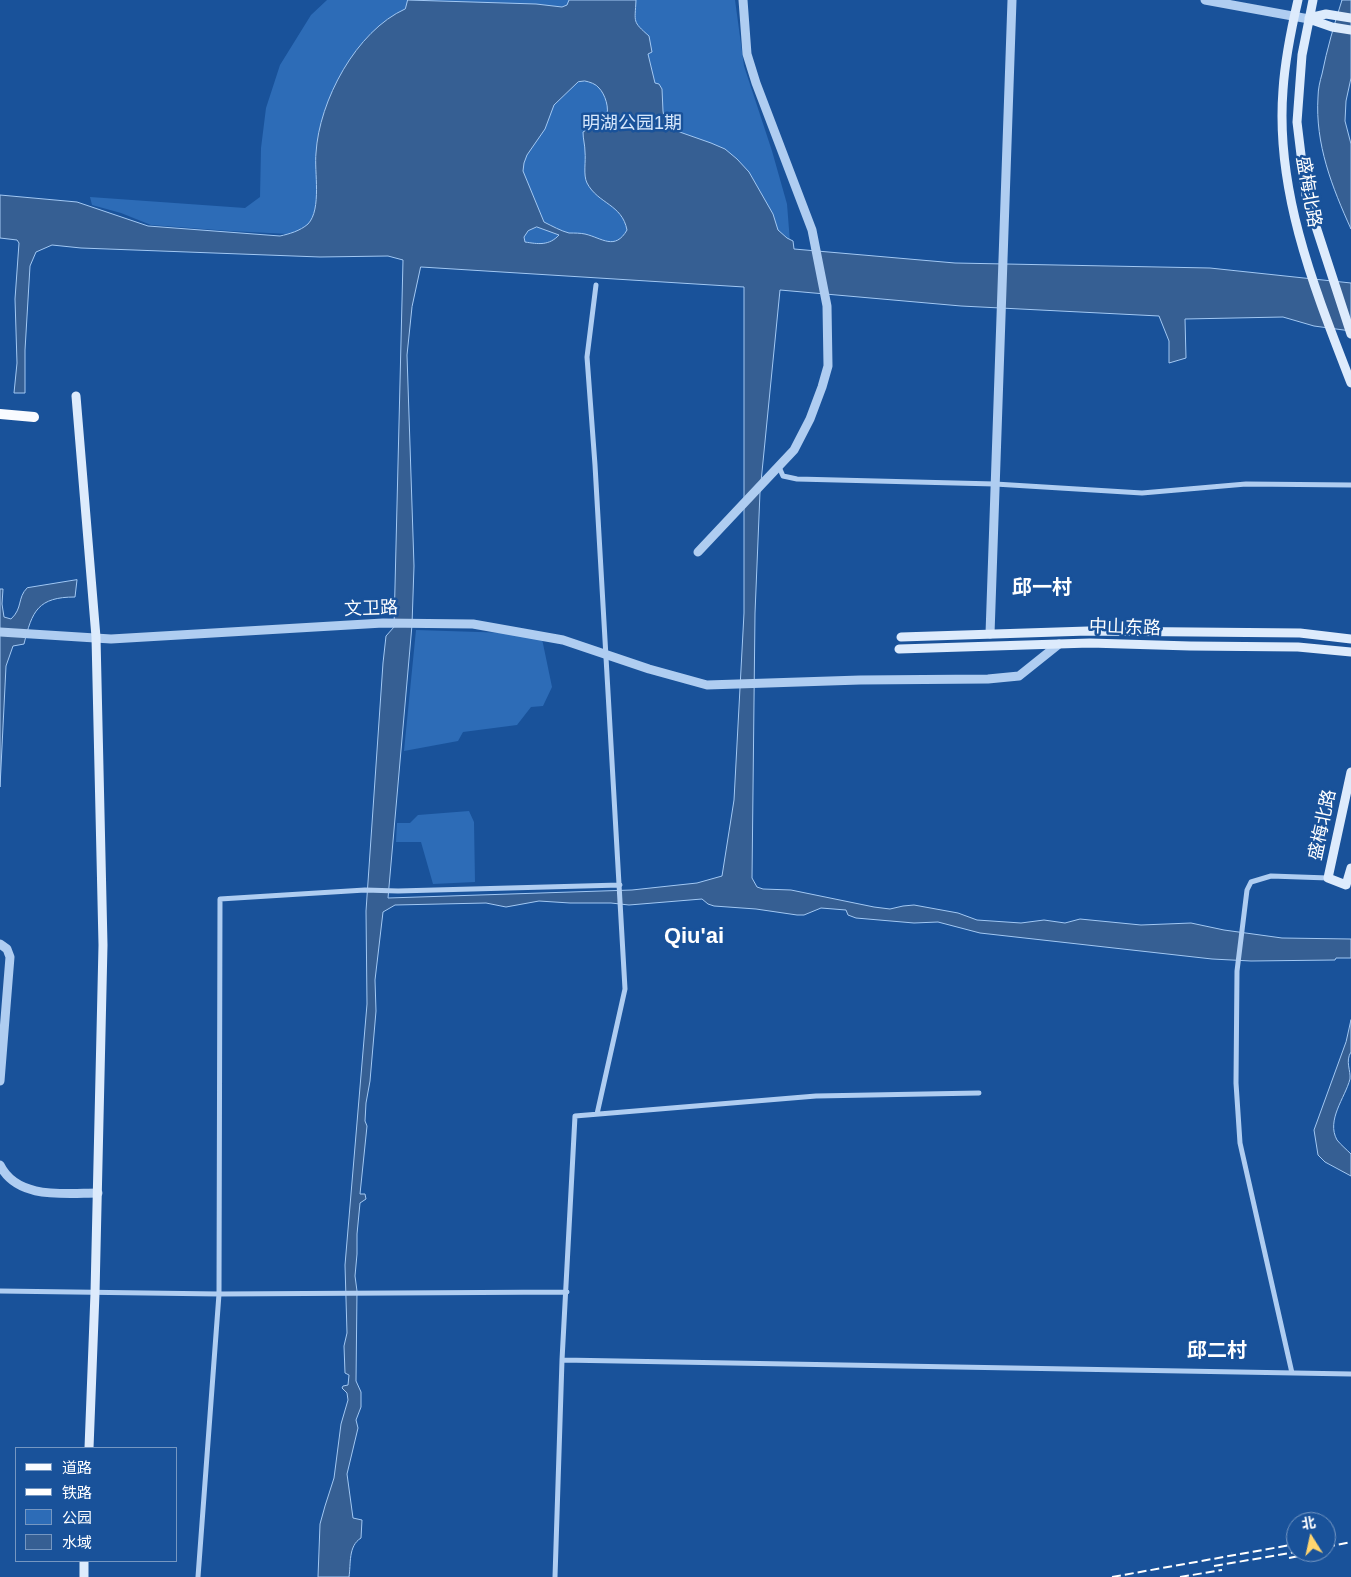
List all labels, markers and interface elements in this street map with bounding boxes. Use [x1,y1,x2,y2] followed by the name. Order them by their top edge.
[582,113,682,135] park label: 明湖公园1期
[1291,155,1325,229] street label: 盛梅北路
[1012,576,1072,600] district label: 邱一村
[344,597,398,621] street label: 文卫路
[1089,616,1161,640] street label: 中山东路
[1305,788,1341,862] street label: 盛梅北路
[664,924,724,950] district label: Qiu'ai
[1187,1339,1247,1363] district label: 邱二村
[15,1447,178,1562] legend
[62,1459,92,1476] text: 道路
[62,1484,92,1501] text: 铁路
[62,1509,92,1526] text: 公园
[1286,1512,1336,1562] north arrow
[1300,1514,1317,1532] text: 北
[62,1534,92,1551] text: 水域

